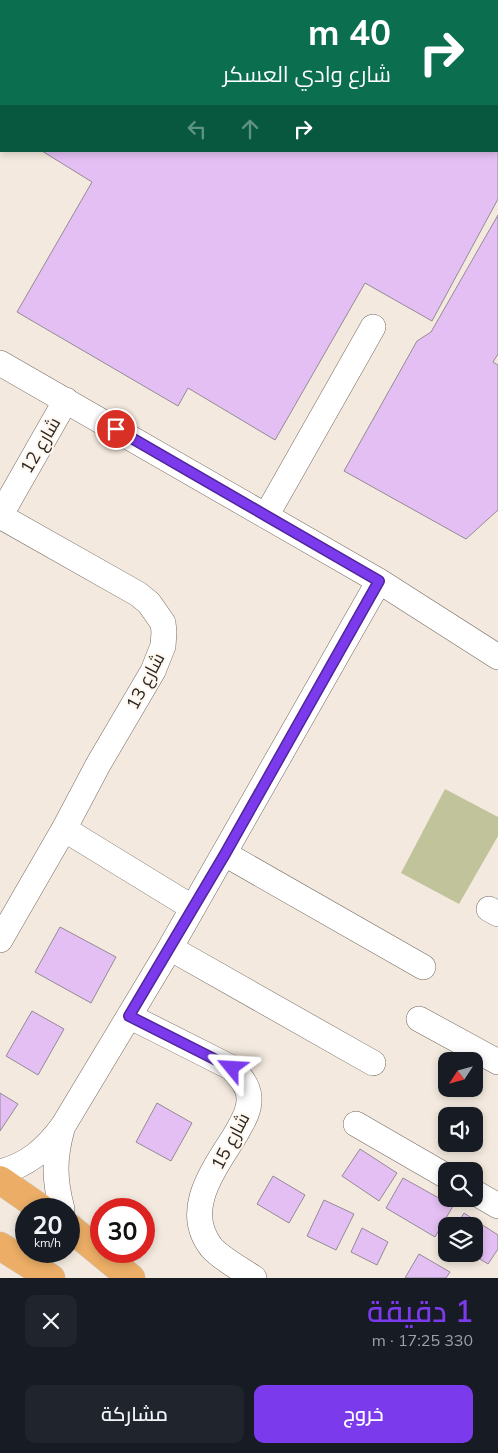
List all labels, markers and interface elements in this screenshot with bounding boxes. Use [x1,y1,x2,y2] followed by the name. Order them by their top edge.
[308,10,391,54] text: 40 m
[409,20,474,85] icon: right
[223,60,391,88] text: شارع وادي العسكر
[183,115,211,143] icon: left
[236,115,264,143] icon: ahead
[289,115,317,143] icon: right
[95,408,137,450] pin
[15,413,66,478] street label: شارع 12
[102,415,130,443] icon: arrive
[120,649,170,714] street label: شارع 13
[205,1041,257,1093] position arrow
[438,1052,482,1098] north arrow
[438,1052,483,1262] map controls
[438,1107,483,1152] button: sound
[205,1109,255,1174] street label: شارع 15
[438,1162,483,1207] button: search
[90,1198,155,1263] speed limit sign: 30
[32,1209,63,1240] text: 20
[438,1217,483,1262] button: layers
[34,1235,61,1250] text: km/h
[367,1292,473,1330] text: 1 دقيقة
[25,1295,77,1347] button: close
[372,1330,473,1350] text: 330 m · 17:25
[25,1385,244,1443] button: مشاركة
[254,1385,473,1443] button: خروج

